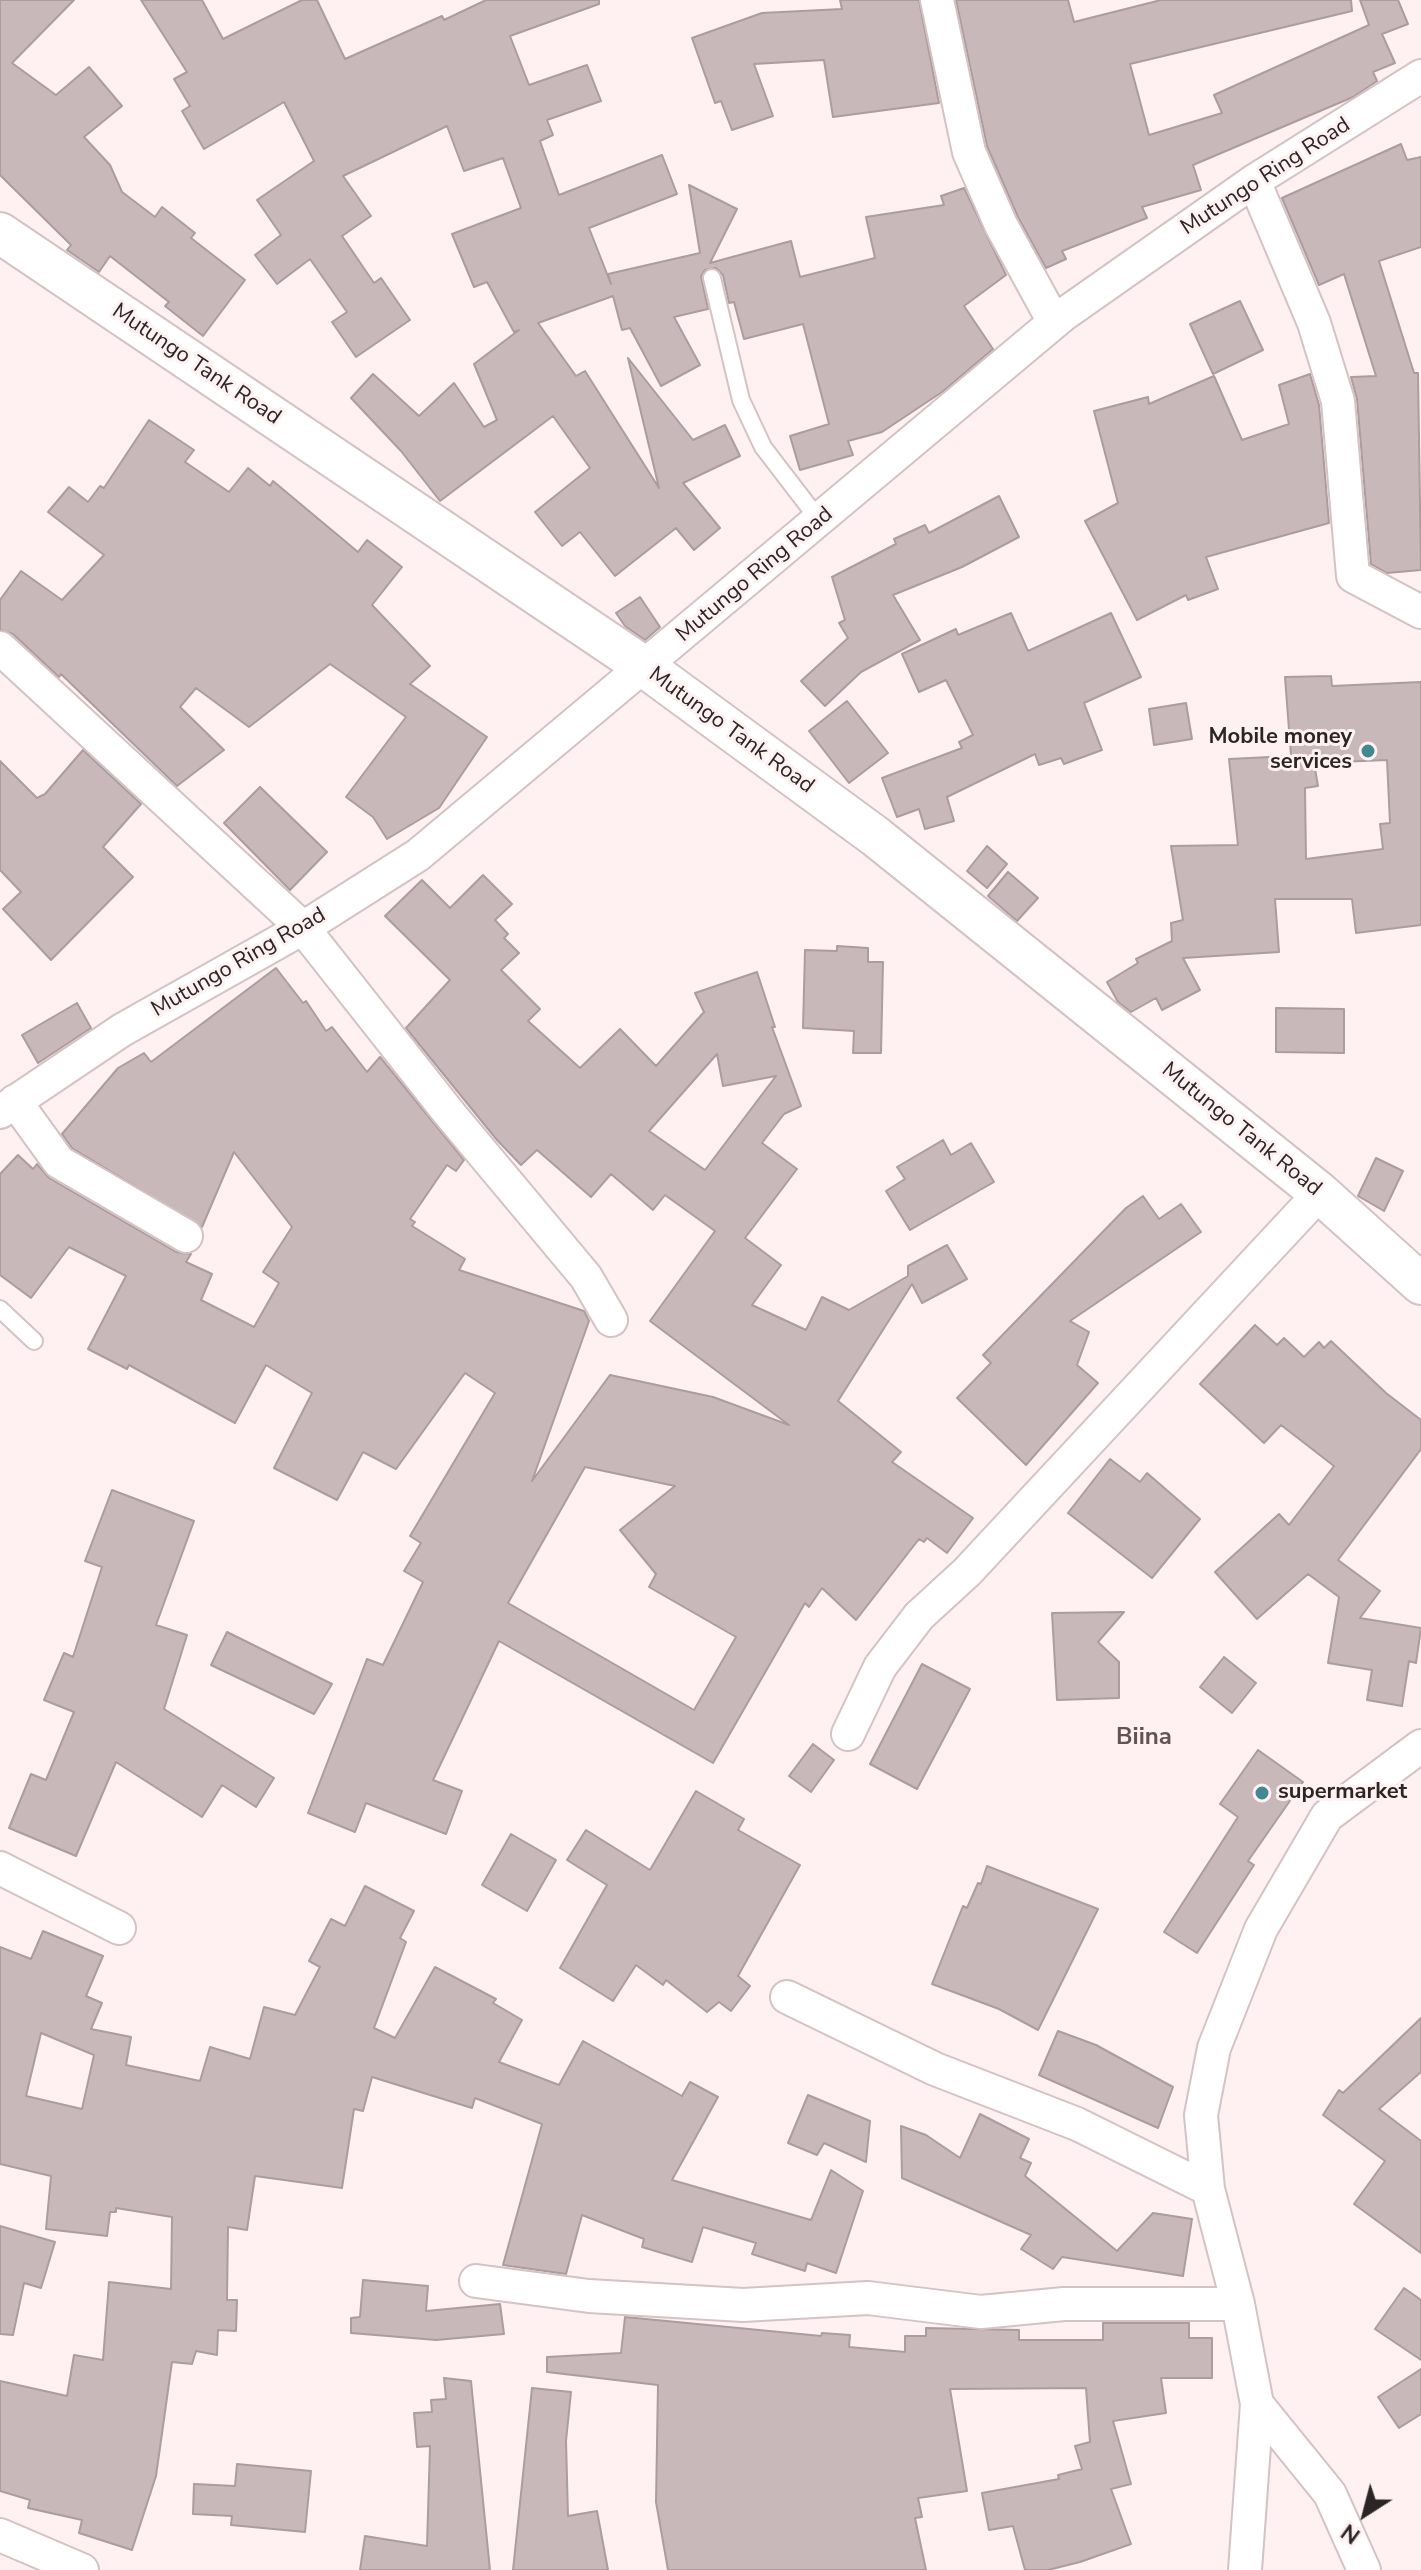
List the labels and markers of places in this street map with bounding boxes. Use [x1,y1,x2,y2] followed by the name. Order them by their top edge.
[1208,725,1352,776] place label: Mobile money services
[1359,742,1377,760] marker: Mobile money services
[1278,1780,1407,1806] place label: supermarket
[1253,1784,1271,1802] marker: supermarket

